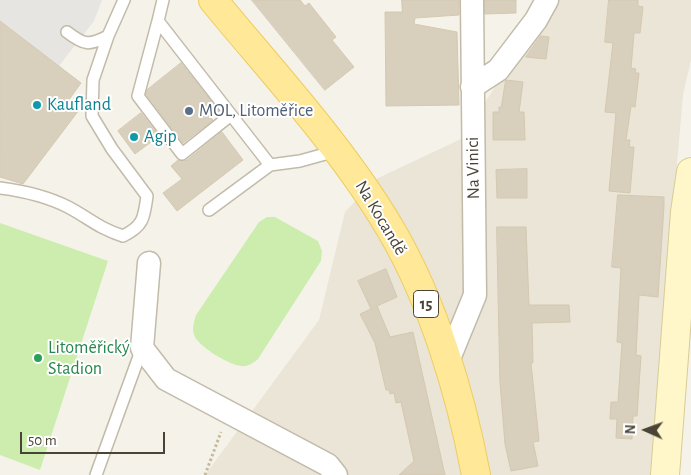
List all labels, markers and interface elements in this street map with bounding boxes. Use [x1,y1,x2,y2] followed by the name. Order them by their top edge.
[47,94,111,116] place label: Kaufland
[31,99,43,111] marker: Kaufland
[199,100,313,122] place label: MOL, Litoměřice
[183,105,195,117] marker: MOL, Litoměřice
[144,126,177,148] place label: Agip
[128,131,140,143] marker: Agip
[462,136,484,200] street label: Na Vinici
[350,177,412,259] street label: Na Kocandě
[414,290,438,318] road number: 15
[48,337,130,379] place label: Litoměřický Stadion
[32,352,44,364] marker: Litoměřický Stadion
[621,405,671,455] north arrow
[22,422,168,454] scale bar
[624,424,638,435] text: N
[28,433,57,448] text: 50 m

